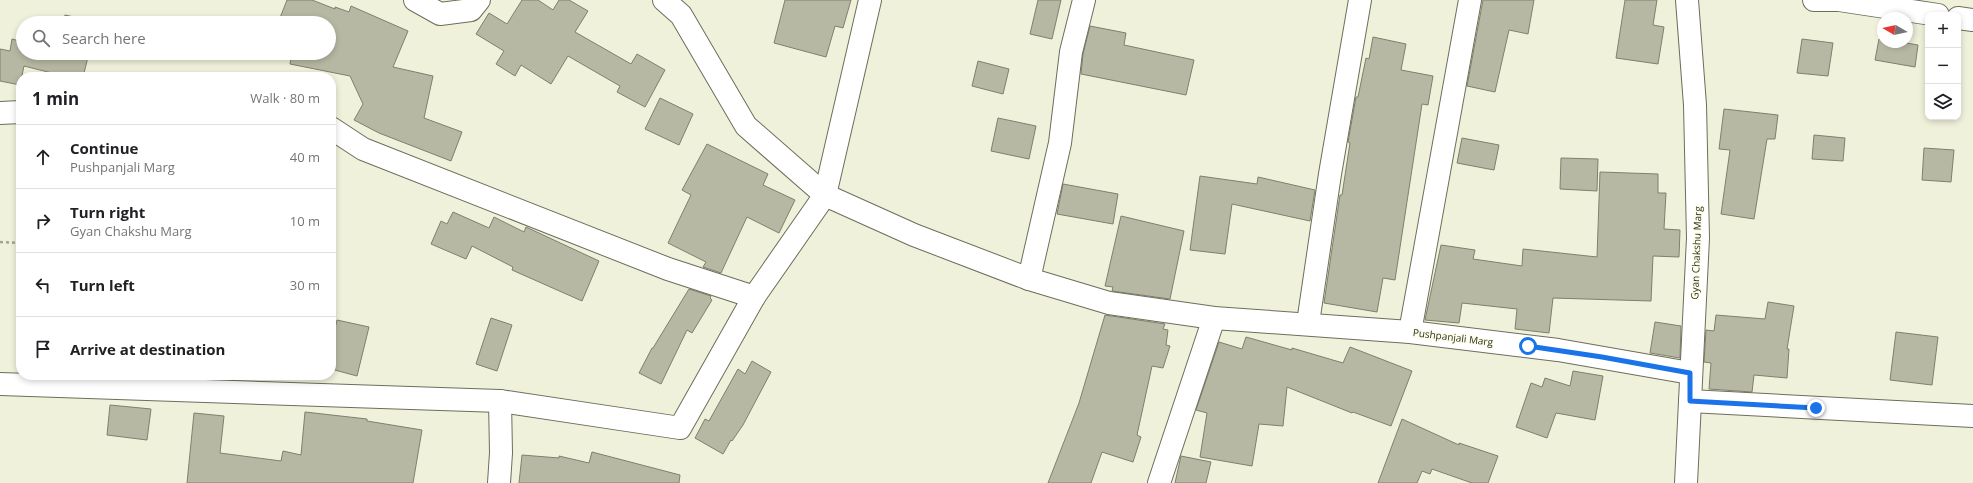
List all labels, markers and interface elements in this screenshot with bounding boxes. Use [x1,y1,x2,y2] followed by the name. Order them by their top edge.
[1877,12,1913,48] north arrow
[1925,12,1961,120] map controls
[1925,12,1961,48] button: +
[16,16,336,60] search box
[30,27,52,49] icon: search
[62,28,146,48] text: Search here
[1925,48,1961,84] button: −
[1925,84,1961,120] button: layers
[32,87,79,110] text: 1 min
[250,89,320,107] text: Walk · 80 m
[70,138,138,158] text: Continue
[32,146,54,168] icon: ahead
[290,148,320,166] text: 40 m
[70,158,175,176] text: Pushpanjali Marg
[70,202,145,222] text: Turn right
[1687,205,1705,300] street label: Gyan Chakshu Marg
[32,210,54,232] icon: right
[290,212,320,230] text: 10 m
[70,222,192,240] text: Gyan Chakshu Marg
[32,274,54,296] icon: left
[70,275,135,295] text: Turn left
[290,276,320,294] text: 30 m
[1412,325,1494,349] street label: Pushpanjali Marg
[1519,337,1537,355] route start
[32,338,54,360] icon: arrive
[70,339,225,359] text: Arrive at destination
[1807,399,1825,417] route end

